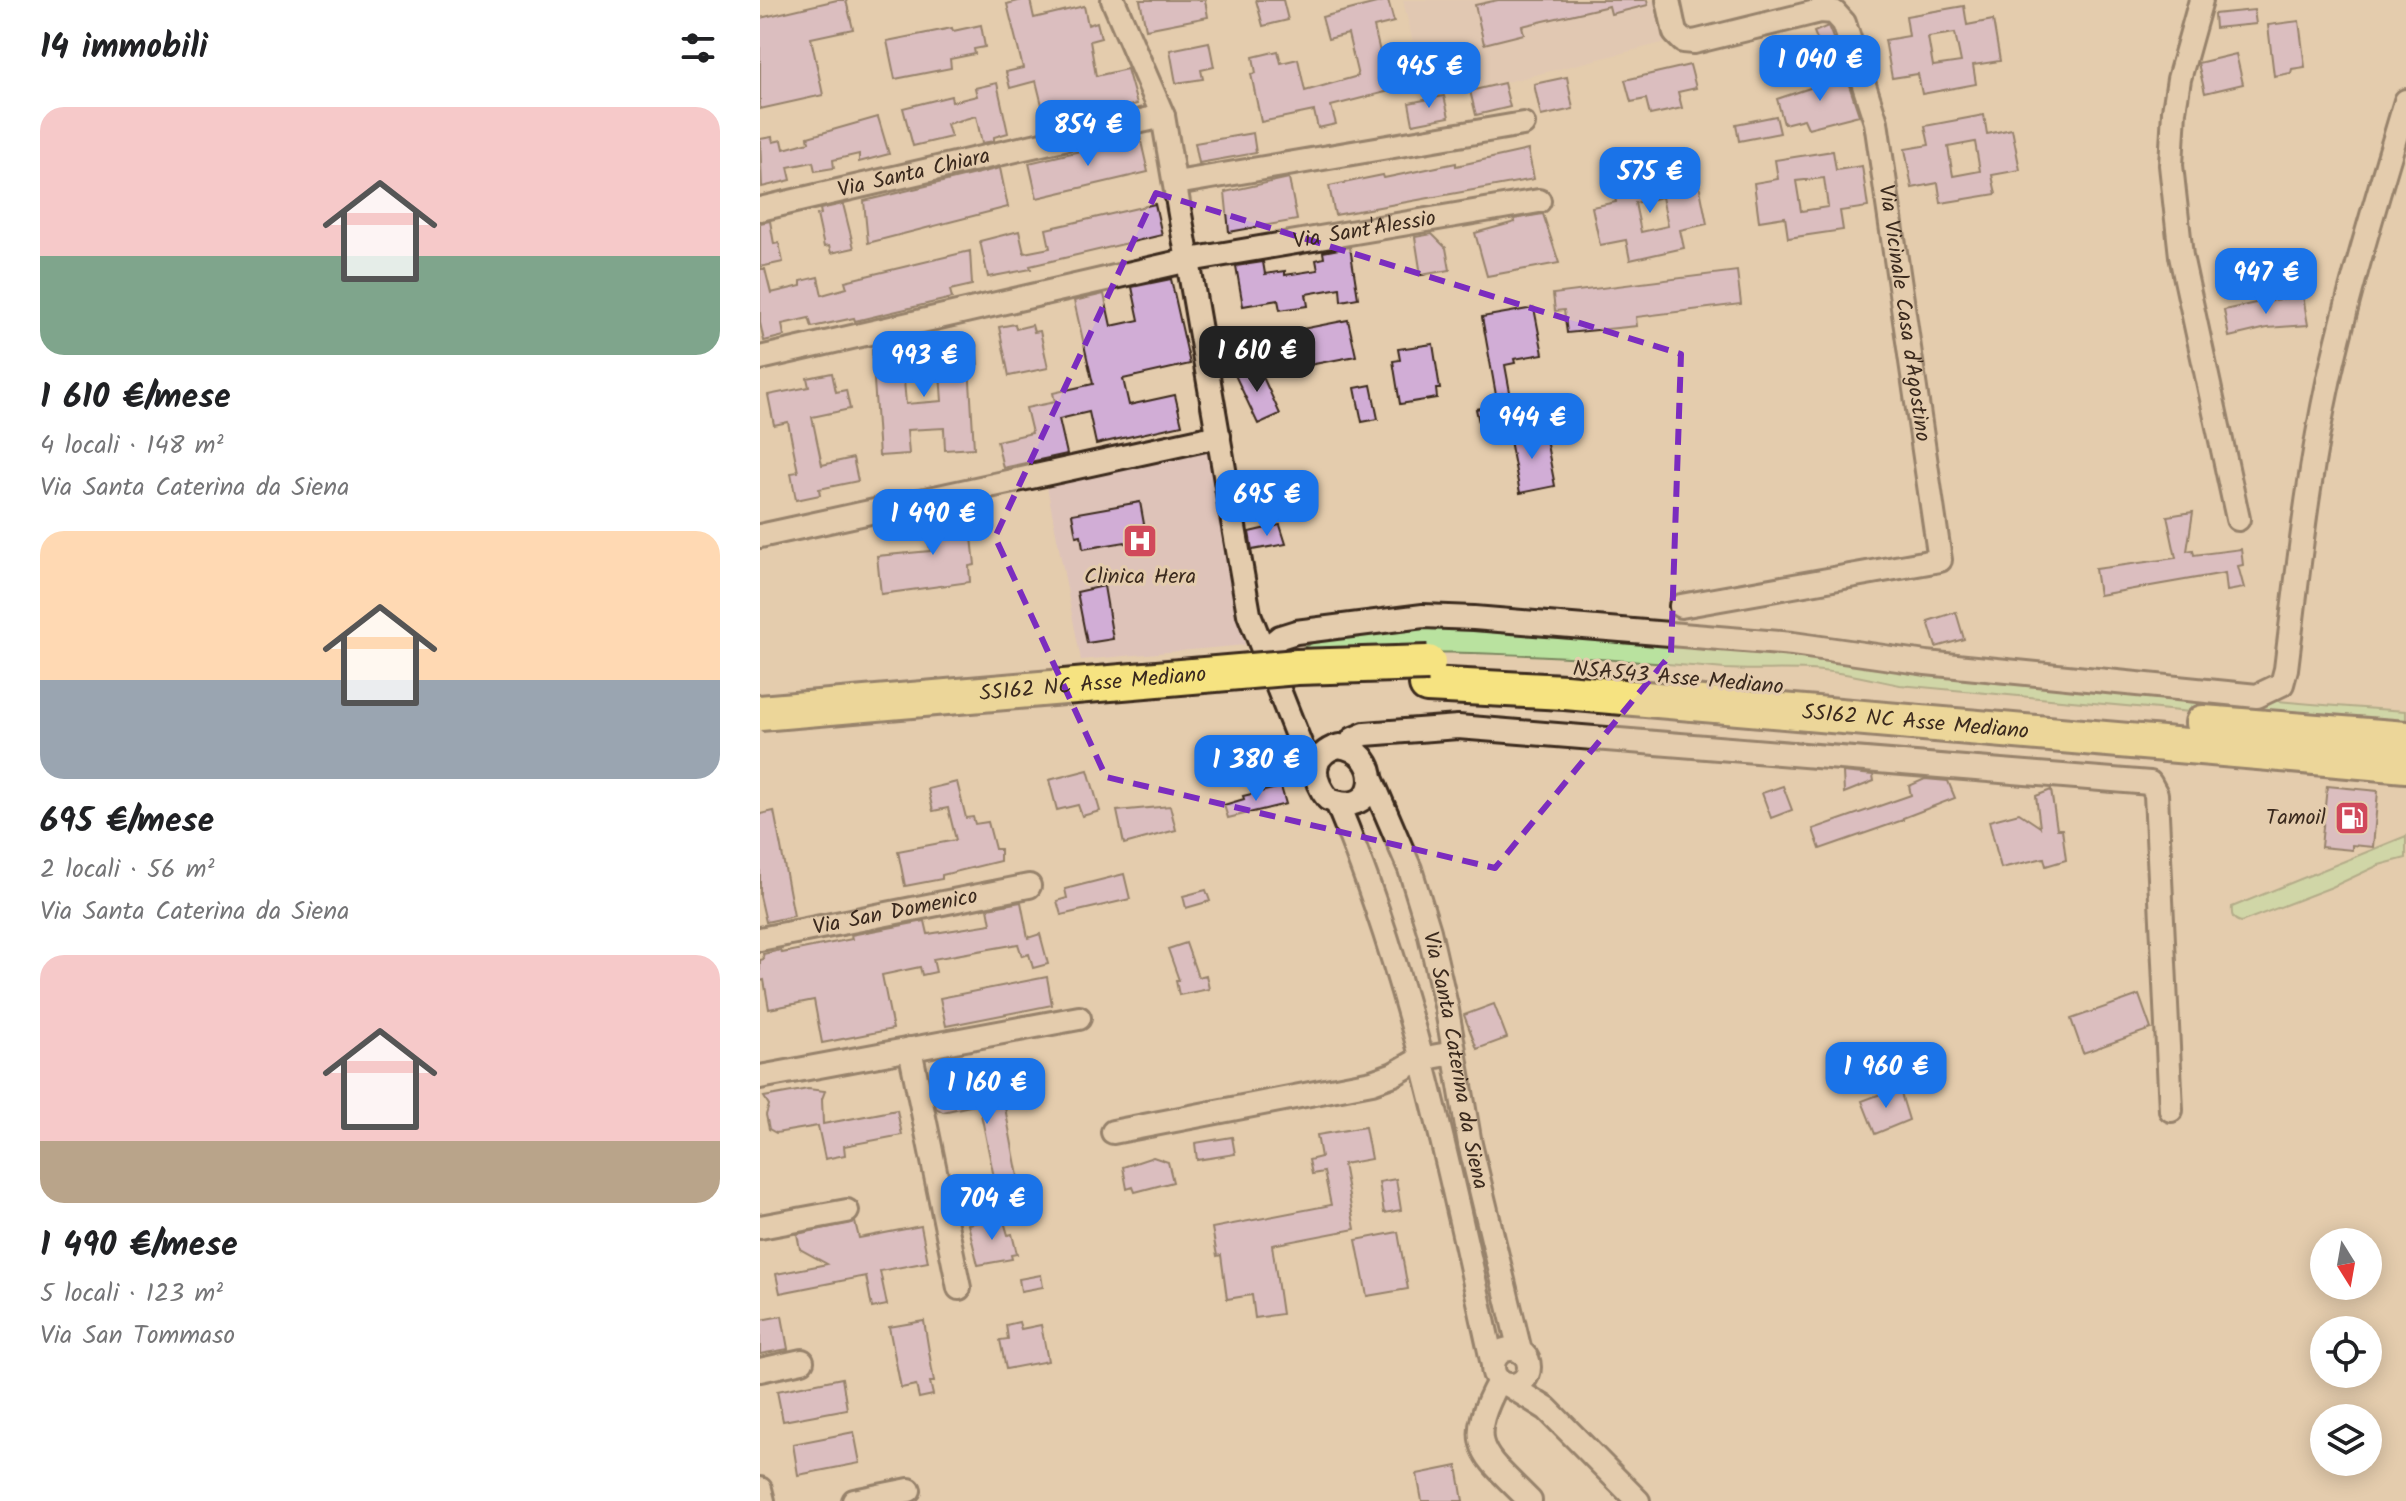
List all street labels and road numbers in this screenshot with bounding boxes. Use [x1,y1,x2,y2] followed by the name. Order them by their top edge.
[834,139,994,208] street label: Via Santa Chiara
[1868,182,1940,444] street label: Via Vicinale Casa d'Agostino
[1290,201,1439,260] street label: Via Sant'Alessio
[1571,652,1785,706] street label: NSA543 Asse Mediano
[978,657,1208,712] street label: SS162 NC Asse Mediano
[1801,695,2030,750] street label: SS162 NC Asse Mediano
[810,879,981,946] street label: Via San Domenico
[1412,928,1498,1193] street label: Via Santa Caterina da Siena

